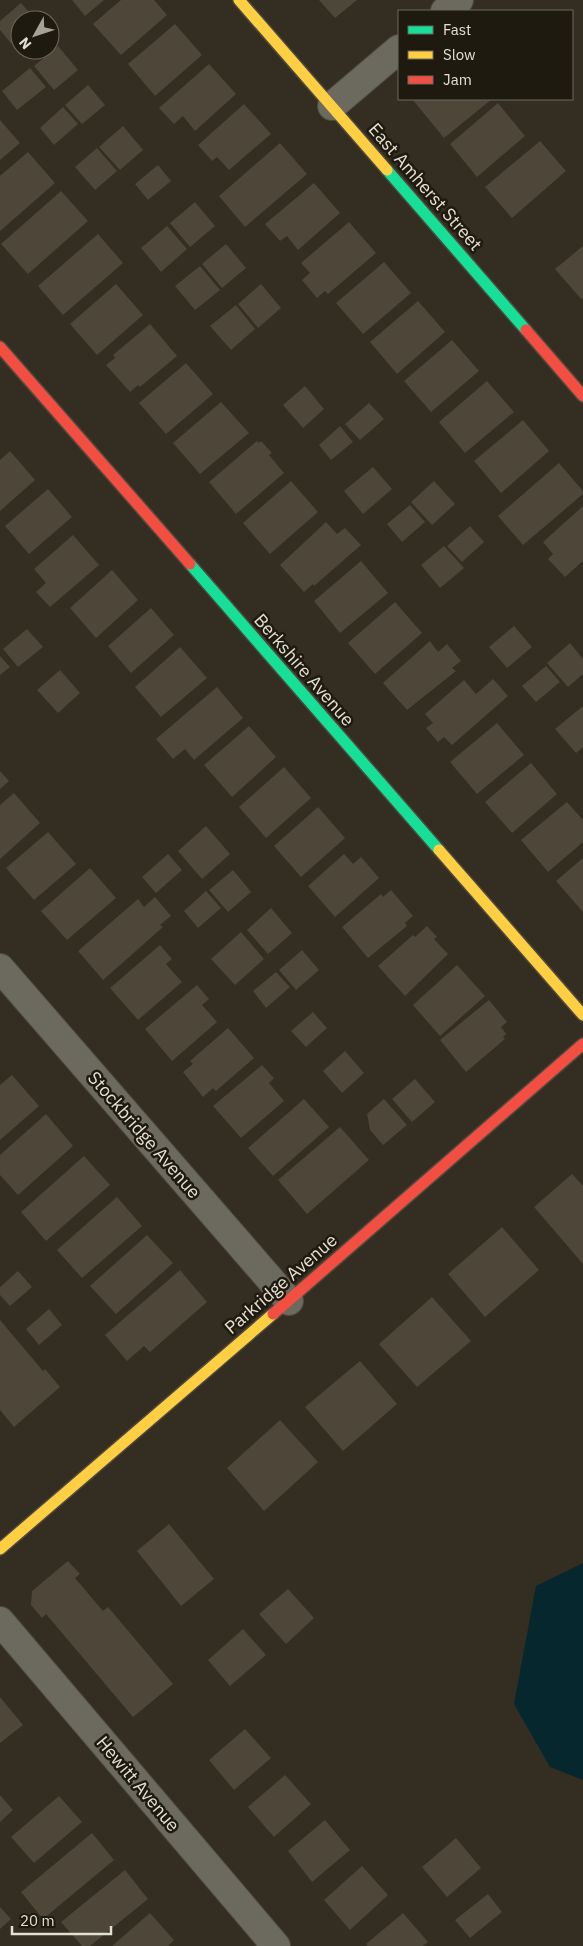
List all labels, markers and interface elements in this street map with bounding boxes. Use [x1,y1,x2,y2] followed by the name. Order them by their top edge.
[10,10,60,60] north arrow
[398,10,573,100] legend
[443,20,471,39] text: Fast
[15,34,35,53] text: N
[443,45,476,64] text: Slow
[443,70,472,89] text: Jam
[364,118,487,255] street label: East Amherst Street
[249,609,360,731] street label: Berkshire Avenue
[83,1066,206,1203] street label: Stockbridge Avenue
[220,1228,342,1339] street label: Parkridge Avenue
[92,1731,185,1836] street label: Hewitt Avenue
[12,1904,111,1936] scale bar
[20,1911,55,1930] text: 20 m

